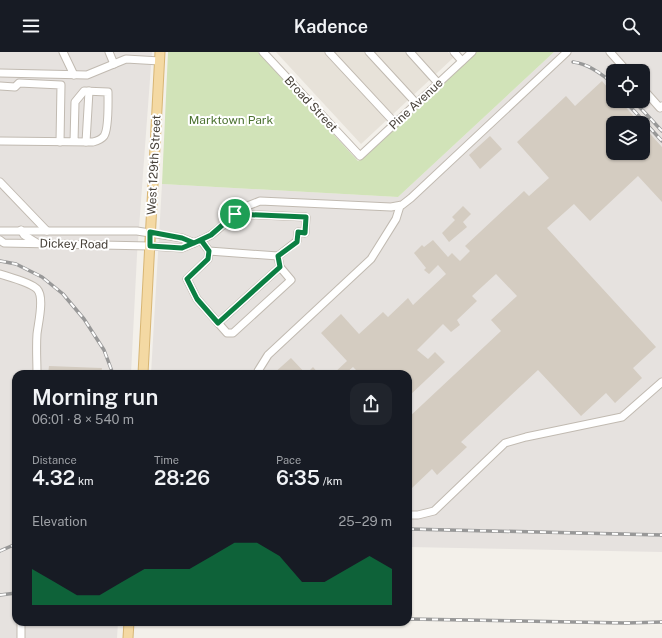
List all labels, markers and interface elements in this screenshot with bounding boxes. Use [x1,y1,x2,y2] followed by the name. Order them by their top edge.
[20,15,42,37] icon: menu
[620,15,642,37] icon: search
[294,16,368,37] text: Kadence
[606,64,650,160] map controls
[606,64,650,108] button: locate
[282,73,341,135] street label: Broad Street
[386,75,446,132] street label: Pine Avenue
[189,113,273,127] park label: Marktown Park
[144,114,164,215] street label: West 129th Street
[606,116,650,160] button: layers
[218,197,252,231] pin
[224,203,246,225] icon: arrive
[40,236,108,252] street label: Dickey Road
[350,383,392,425] button: share
[32,384,158,410] text: Morning run
[32,412,134,427] text: 06:01 · 8 × 540 m
[32,454,77,466] text: Distance
[154,454,179,466] text: Time
[276,454,301,466] text: Pace
[32,466,75,490] text: 4.32
[154,466,210,490] text: 28:26
[276,466,320,490] text: 6:35
[75,475,94,487] text: km
[320,475,342,487] text: /km
[32,514,87,529] text: Elevation
[338,514,392,529] text: 25–29 m

